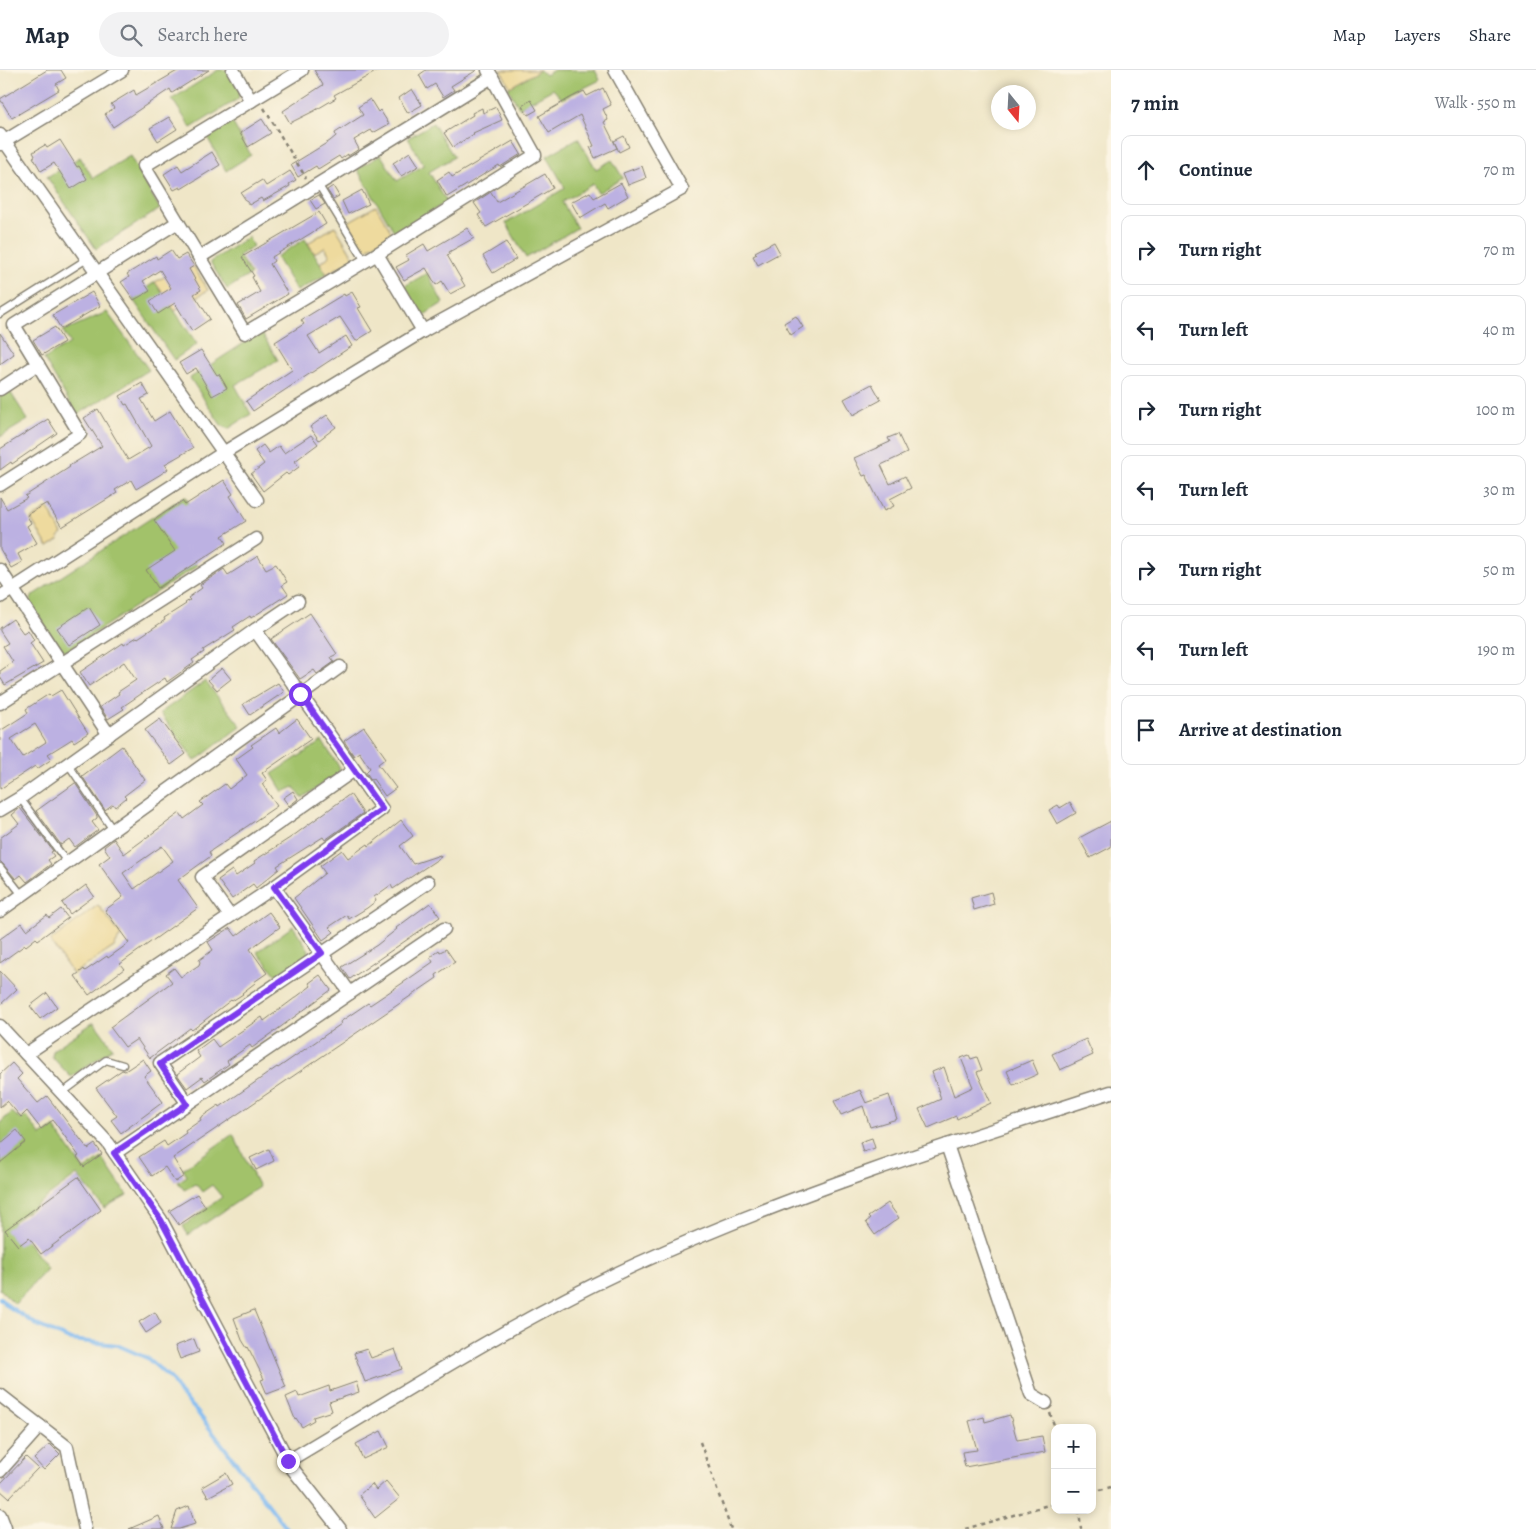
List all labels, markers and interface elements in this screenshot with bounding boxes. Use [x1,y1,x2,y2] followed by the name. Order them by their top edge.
[99,12,449,57] search box
[25,19,69,51] text: Map
[117,21,145,49] icon: search
[157,22,248,48] text: Search here
[1333,23,1366,47] text: Map
[1394,23,1441,47] text: Layers
[1469,23,1511,47] text: Share
[991,85,1036,130] north arrow
[1131,89,1179,117] text: 7 min
[1435,92,1516,114] text: Walk · 550 m
[1132,156,1160,184] icon: ahead
[1179,157,1253,183] text: Continue
[1483,159,1515,181] text: 70 m
[1132,236,1160,264] icon: right
[1179,237,1261,263] text: Turn right
[1483,239,1515,261] text: 70 m
[1132,316,1160,344] icon: left
[1179,317,1248,343] text: Turn left
[1483,319,1515,341] text: 40 m
[1132,396,1160,424] icon: right
[1179,397,1261,423] text: Turn right
[1476,399,1515,421] text: 100 m
[1132,476,1160,504] icon: left
[1179,477,1248,503] text: Turn left
[1483,479,1515,501] text: 30 m
[1132,556,1160,584] icon: right
[1179,557,1261,583] text: Turn right
[1483,559,1515,581] text: 50 m
[1132,636,1160,664] icon: left
[1179,637,1248,663] text: Turn left
[1477,639,1515,661] text: 190 m
[289,683,312,706] route start
[1132,716,1160,744] icon: arrive
[1179,717,1342,743] text: Arrive at destination
[1051,1424,1096,1514] map controls
[1051,1424,1096,1469] button: +
[277,1450,300,1473] route end
[1051,1469,1096,1514] button: −

